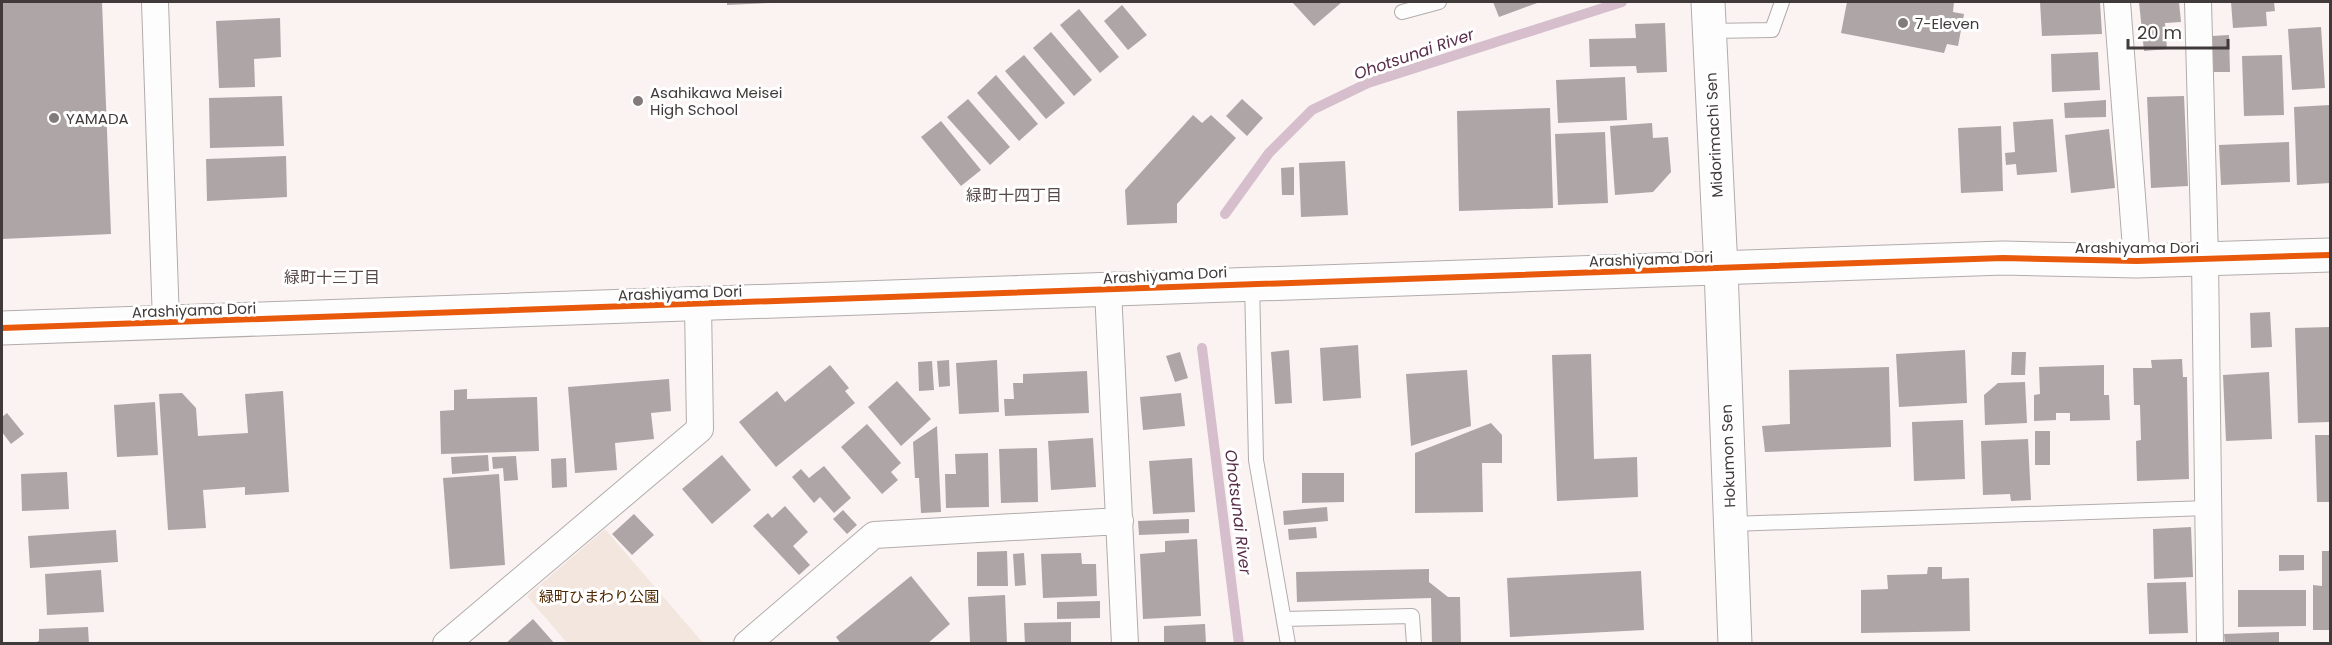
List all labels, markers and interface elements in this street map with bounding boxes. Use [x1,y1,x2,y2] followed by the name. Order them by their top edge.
[2128,12,2228,50] scale bar
[1915,13,1979,34] place label: 7-Eleven
[1896,16,1910,30] marker: 7-Eleven
[2137,20,2182,45] text: 20 m
[1351,22,1478,85] water label: Ohotsunai River
[1700,72,1728,198] street label: Midorimachi Sen
[650,82,782,120] place label: Asahikawa Meisei High School
[631,94,645,108] marker: Asahikawa Meisei High School
[66,108,129,129] place label: YAMADA
[47,111,61,125] marker: YAMADA
[966,184,1062,207] district label: 緑町十四丁目
[2075,237,2199,258] street label: Arashiyama Dori
[1588,246,1714,272] street label: Arashiyama Dori
[1102,261,1228,289] street label: Arashiyama Dori
[284,266,380,289] district label: 緑町十三丁目
[617,280,743,306] street label: Arashiyama Dori
[131,297,257,323] street label: Arashiyama Dori
[1716,404,1740,508] street label: Hokumon Sen
[1219,448,1257,577] water label: Ohotsunai River
[539,586,659,607] park label: 緑町ひまわり公園

